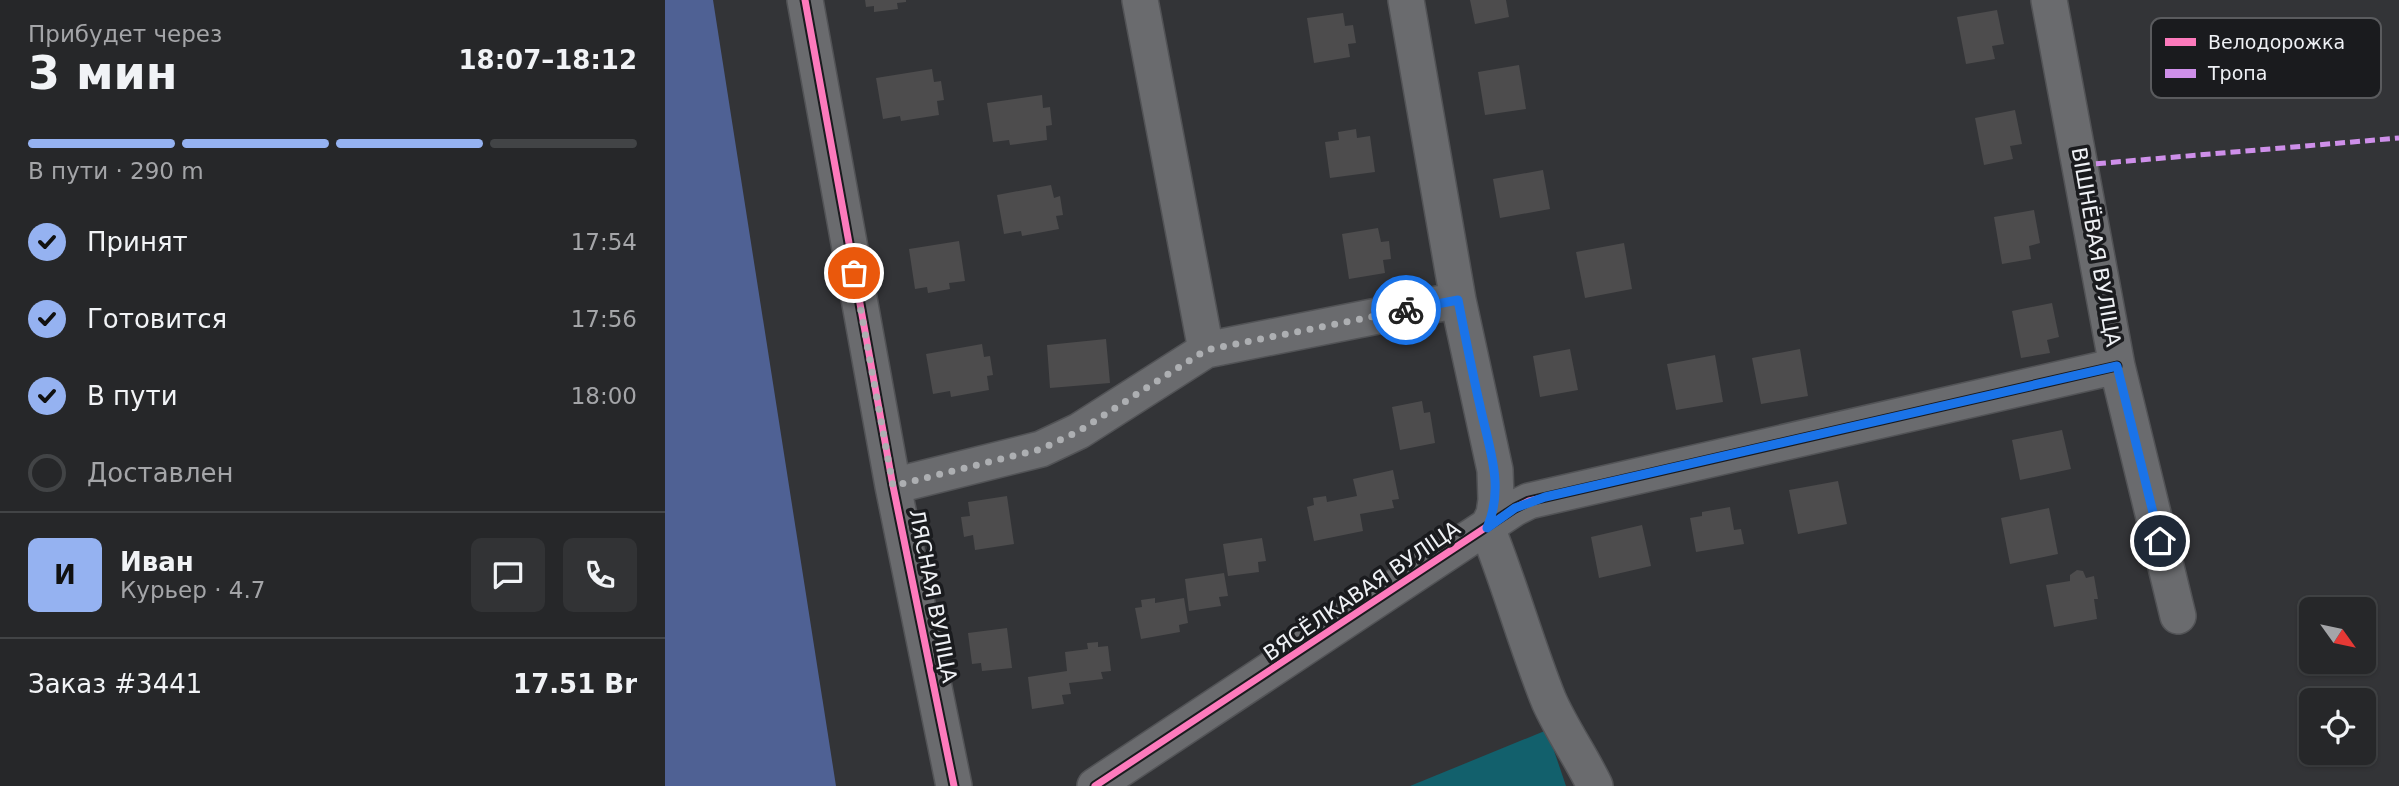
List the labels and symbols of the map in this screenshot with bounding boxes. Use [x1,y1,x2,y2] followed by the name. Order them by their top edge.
[2151,18,2381,98] legend
[2208,31,2345,53] text: Велодорожка
[2207,62,2267,84] text: Тропа
[2067,145,2126,349] street label: ВІШНЁВАЯ ВУЛІЦА
[824,243,884,303] pin
[1371,275,1441,345] courier
[904,507,962,685] street label: ЛЯСНАЯ ВУЛІЦА
[2130,511,2190,571] pin
[1259,515,1465,666] street label: ВЯСЁЛКАВАЯ ВУЛІЦА
[2299,597,2377,674] north arrow

